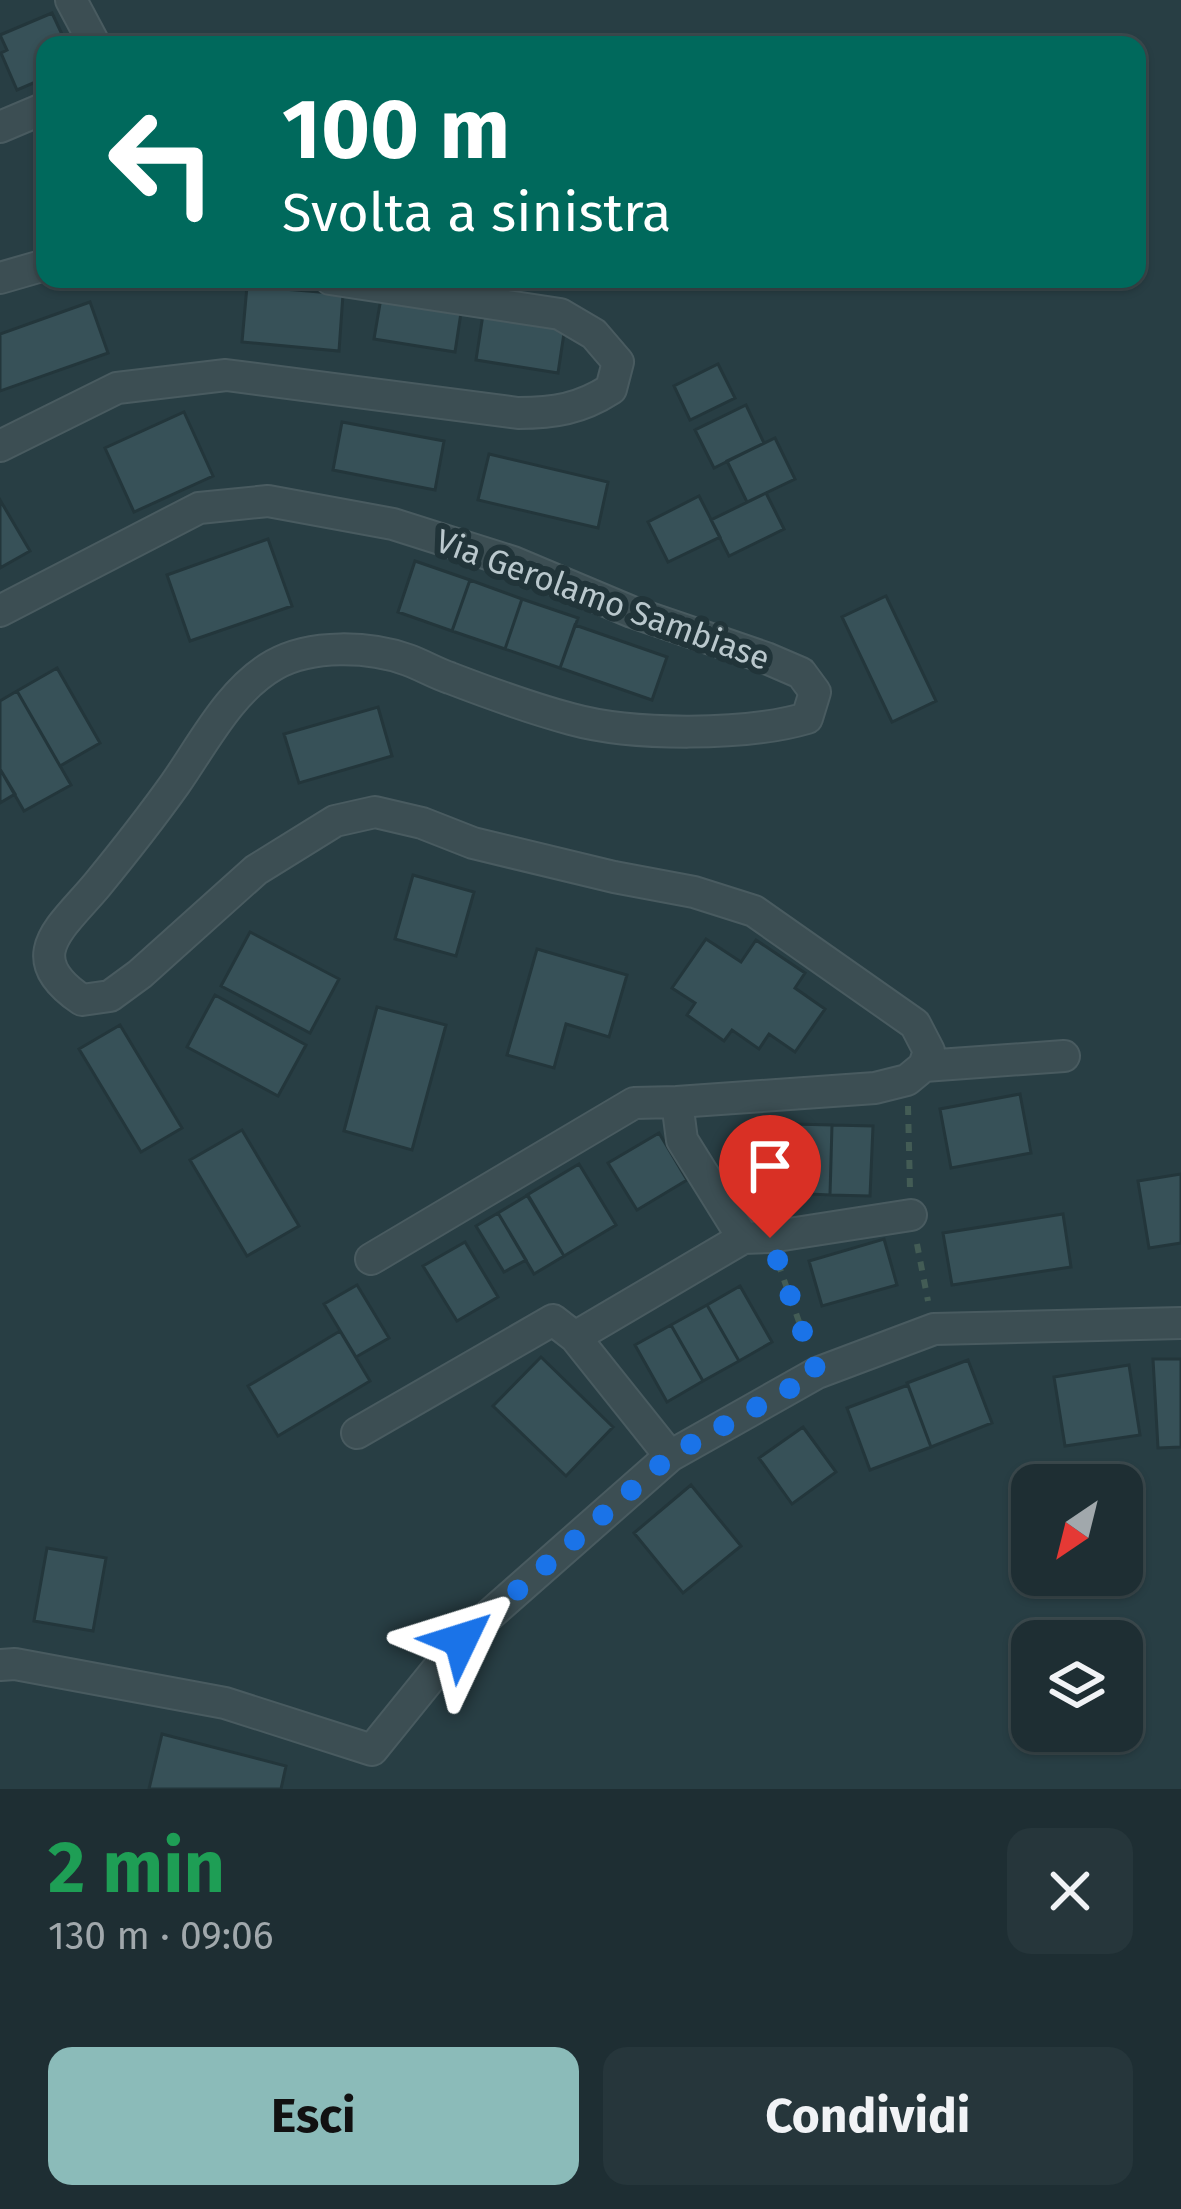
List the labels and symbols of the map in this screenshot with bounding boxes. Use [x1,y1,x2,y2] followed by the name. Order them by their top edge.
[430,521,775,679] street label: Via Gerolamo Sambiase
[719,1115,821,1238] pin
[1011,1464,1143,1596] north arrow
[398,1577,524,1703] position arrow

